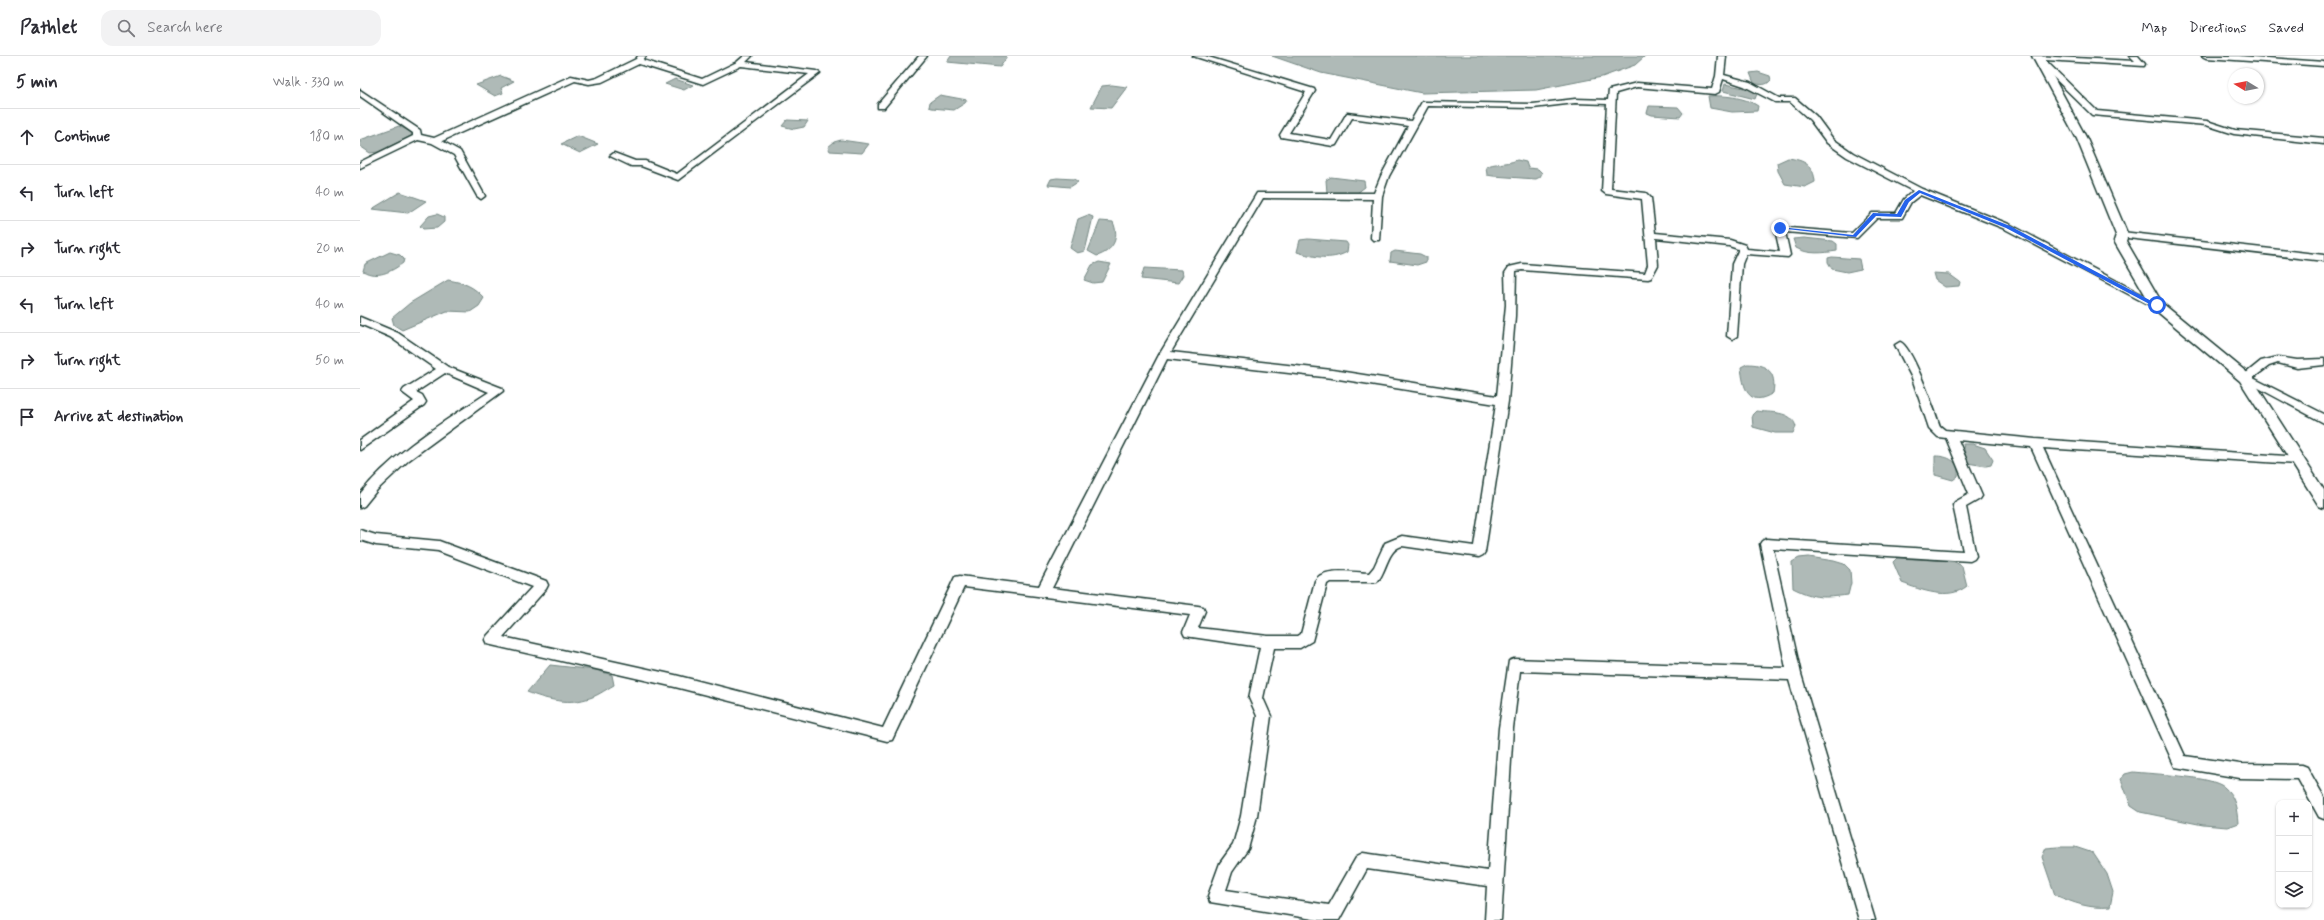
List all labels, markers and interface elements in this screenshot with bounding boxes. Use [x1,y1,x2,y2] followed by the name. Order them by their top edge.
[101,10,381,46] search box
[20,15,77,40] text: Pathlet
[115,17,137,39] icon: search
[147,18,223,38] text: Search here
[2141,19,2167,37] text: Map
[2189,19,2247,37] text: Directions
[2269,19,2304,37] text: Saved
[2228,68,2264,104] north arrow
[16,71,58,93] text: 5 min
[273,74,344,91] text: Walk · 330 m
[16,126,38,148] icon: ahead
[54,127,110,147] text: Continue
[309,128,344,145] text: 180 m
[16,182,38,204] icon: left
[54,183,114,203] text: Turn left
[315,184,344,201] text: 40 m
[1771,219,1789,237] route end
[16,238,38,260] icon: right
[54,239,121,259] text: Turn right
[316,240,344,257] text: 20 m
[16,294,38,316] icon: left
[54,295,114,315] text: Turn left
[315,296,344,313] text: 40 m
[2148,296,2166,314] route start
[16,350,38,372] icon: right
[54,351,121,371] text: Turn right
[315,352,344,369] text: 50 m
[16,406,38,428] icon: arrive
[54,407,183,427] text: Arrive at destination
[2276,800,2312,908] map controls
[2276,800,2312,836] button: +
[2276,836,2312,872] button: −
[2276,872,2312,908] button: layers

